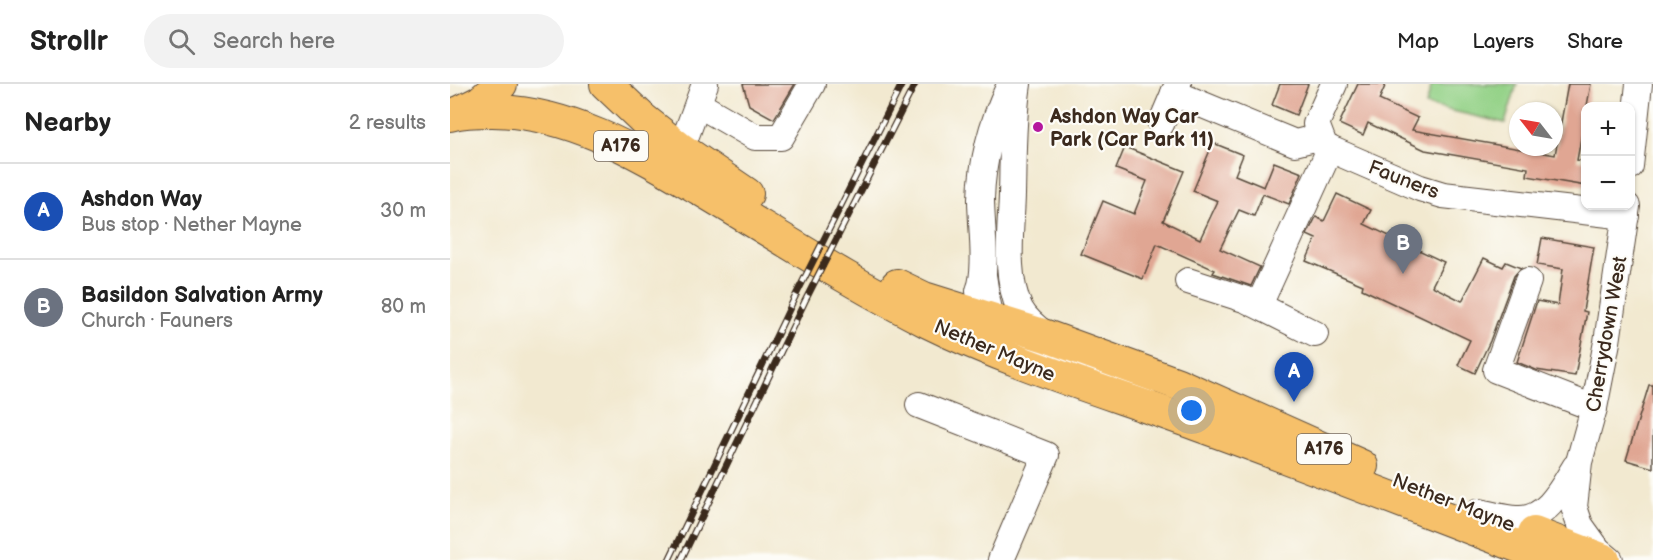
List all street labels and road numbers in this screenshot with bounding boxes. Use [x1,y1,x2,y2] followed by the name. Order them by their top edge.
[594,131,648,161] road number: A176
[1365,155,1443,204] street label: Fauners
[1581,254,1633,414] street label: Cherrydown West
[930,315,1059,387] street label: Nether Mayne
[1297,434,1351,464] road number: A176
[1389,469,1518,537] street label: Nether Mayne

